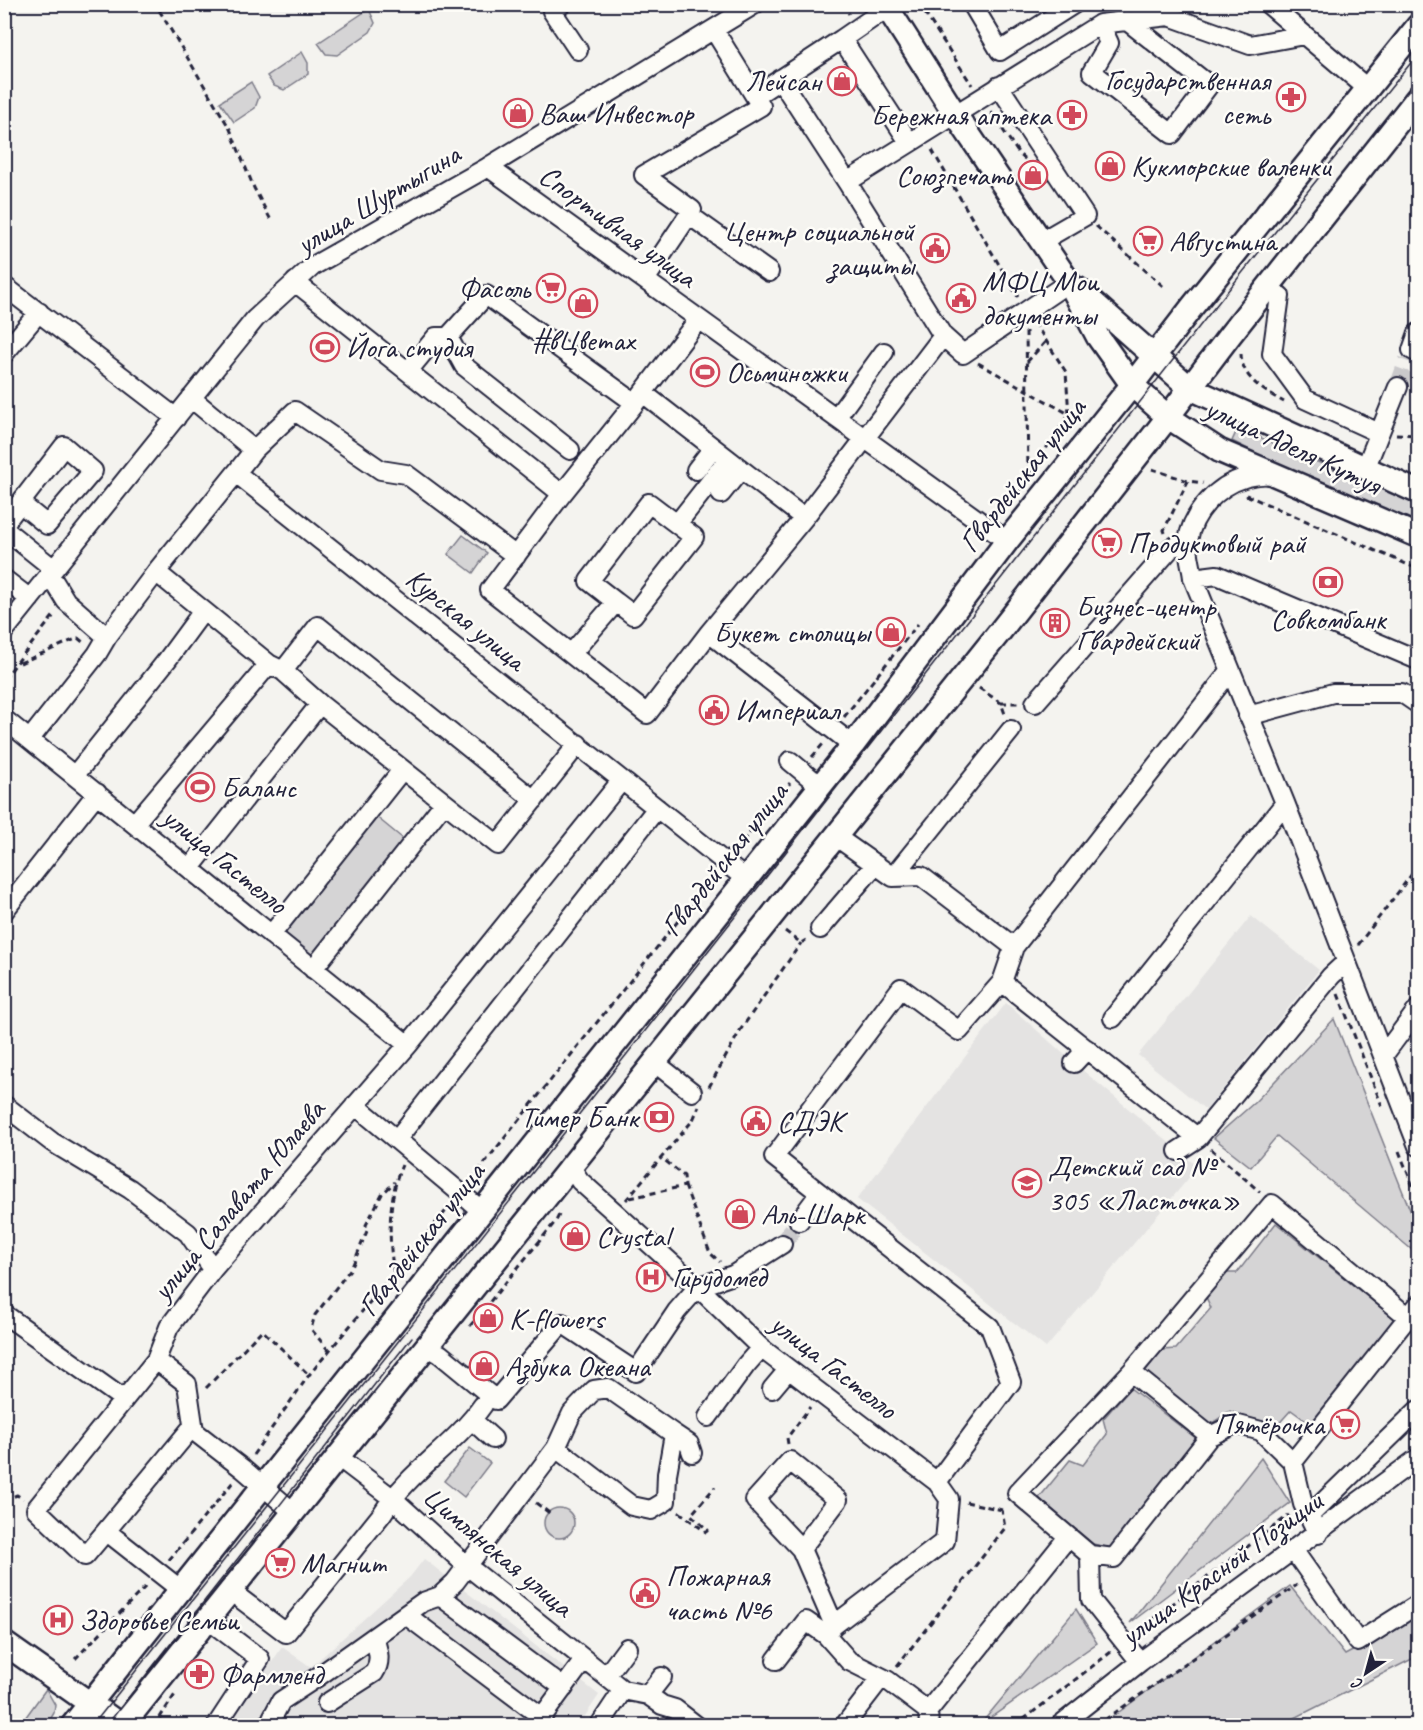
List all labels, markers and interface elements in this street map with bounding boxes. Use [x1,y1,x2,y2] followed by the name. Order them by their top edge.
[1105,61,1273,133] place label: Государственная сеть
[745,62,823,100] place label: Лейсан
[826,65,858,97] shop icon: Лейсан
[1275,81,1307,113] pharmacy icon: Государственная сеть
[539,94,695,132] place label: Ваш Инвестор
[871,96,1053,134] place label: Бережная аптека
[502,97,534,129] shop icon: Ваш Инвестор
[1056,99,1088,131] pharmacy icon: Бережная аптека
[287,134,469,264] street label: улица Шуртыгина
[1131,147,1333,185] place label: Кукморские валенки
[1094,150,1126,182] shop icon: Кукморские валенки
[532,156,706,297] street label: Спортивная улица
[896,156,1014,194] place label: Союзпечать
[1017,159,1049,191] shop icon: Союзпечать
[724,212,916,284] place label: Центр социальной защиты
[1169,222,1279,260] place label: Августина
[1132,225,1164,257] supermarket icon: Августина
[919,232,951,264] public building icon: Центр социальной защиты
[982,262,1100,334] place label: МФЦ Мои документы
[459,269,532,307] place label: Фасоль
[535,272,567,304] supermarket icon: Фасоль
[945,282,977,314] public building icon: МФЦ Мои документы
[567,287,599,319] shop icon: #вЦветах
[532,321,637,359] place label: #вЦветах
[346,328,474,366] place label: Йога студия
[309,331,341,363] sports icon: Йога студия
[726,353,849,391] place label: Осьминожки
[689,356,721,388] sports icon: Осьминожки
[1197,388,1389,504] street label: улица Аделя Кутуя
[950,389,1095,560] street label: Гвардейская улица
[1128,524,1307,562] place label: Продуктовый рай
[1091,527,1123,559] supermarket icon: Продуктовый рай
[398,559,536,681] street label: Курская улица
[1312,566,1344,598] bank icon: Совкомбанк
[1076,587,1217,659] place label: Бизнес-центр Гвардейский
[1270,600,1388,638] place label: Совкомбанк
[1039,607,1071,639] building icon: Бизнес-центр Гвардейский
[714,613,872,651] place label: Букет столицы
[875,616,907,648] shop icon: Букет столицы
[735,691,842,729] place label: Империал
[698,694,730,726] public building icon: Империал
[221,768,297,806] place label: Баланс
[184,771,216,803] sports icon: Баланс
[652,773,797,944] street label: Гвардейская улица
[153,797,297,923] street label: улица Гастелло
[142,1090,334,1310] street label: улица Салавата Юлаева
[521,1098,641,1136] place label: Тимер Банк
[643,1101,675,1133] bank icon: Тимер Банк
[777,1102,849,1140] place label: СДЭК
[740,1105,772,1137] public building icon: СДЭК
[1048,1147,1240,1219] place label: Детский сад № 305 «Ласточка»
[349,1153,494,1324] street label: Гвардейская улица
[1011,1167,1043,1199] school or university icon: Детский сад № 305 «Ласточка»
[761,1195,866,1233] place label: Аль-Шарк
[724,1198,756,1230] shop icon: Аль-Шарк
[596,1217,674,1255] place label: Crystal
[559,1220,591,1252] shop icon: Crystal
[672,1258,769,1296] place label: Гирудомед
[635,1261,667,1293] hospital icon: Гирудомед
[509,1299,607,1337] place label: K-flowers
[472,1302,504,1334] shop icon: K-flowers
[761,1303,906,1428] street label: улица Гастелло
[505,1347,652,1385] place label: Азбука Океана
[468,1350,500,1382] shop icon: Азбука Океана
[1214,1405,1326,1443] place label: Пятёрочка
[1329,1408,1361,1440] supermarket icon: Пятёрочка
[415,1477,583,1626] street label: Цимлянская улица
[1111,1481,1331,1655] street label: улица Красной Позиции
[301,1544,387,1582] place label: Магнит
[264,1547,296,1579] supermarket icon: Магнит
[666,1557,773,1629] place label: Пожарная часть №6
[629,1577,661,1609] public building icon: Пожарная часть №6
[79,1601,240,1639] place label: Здоровье Семьи
[42,1604,74,1636] hospital icon: Здоровье Семьи
[1336,1643,1396,1703] north arrow
[220,1655,325,1693] place label: Фармленд
[183,1658,215,1690] pharmacy icon: Фармленд
[1347,1673,1367,1695] text: С

